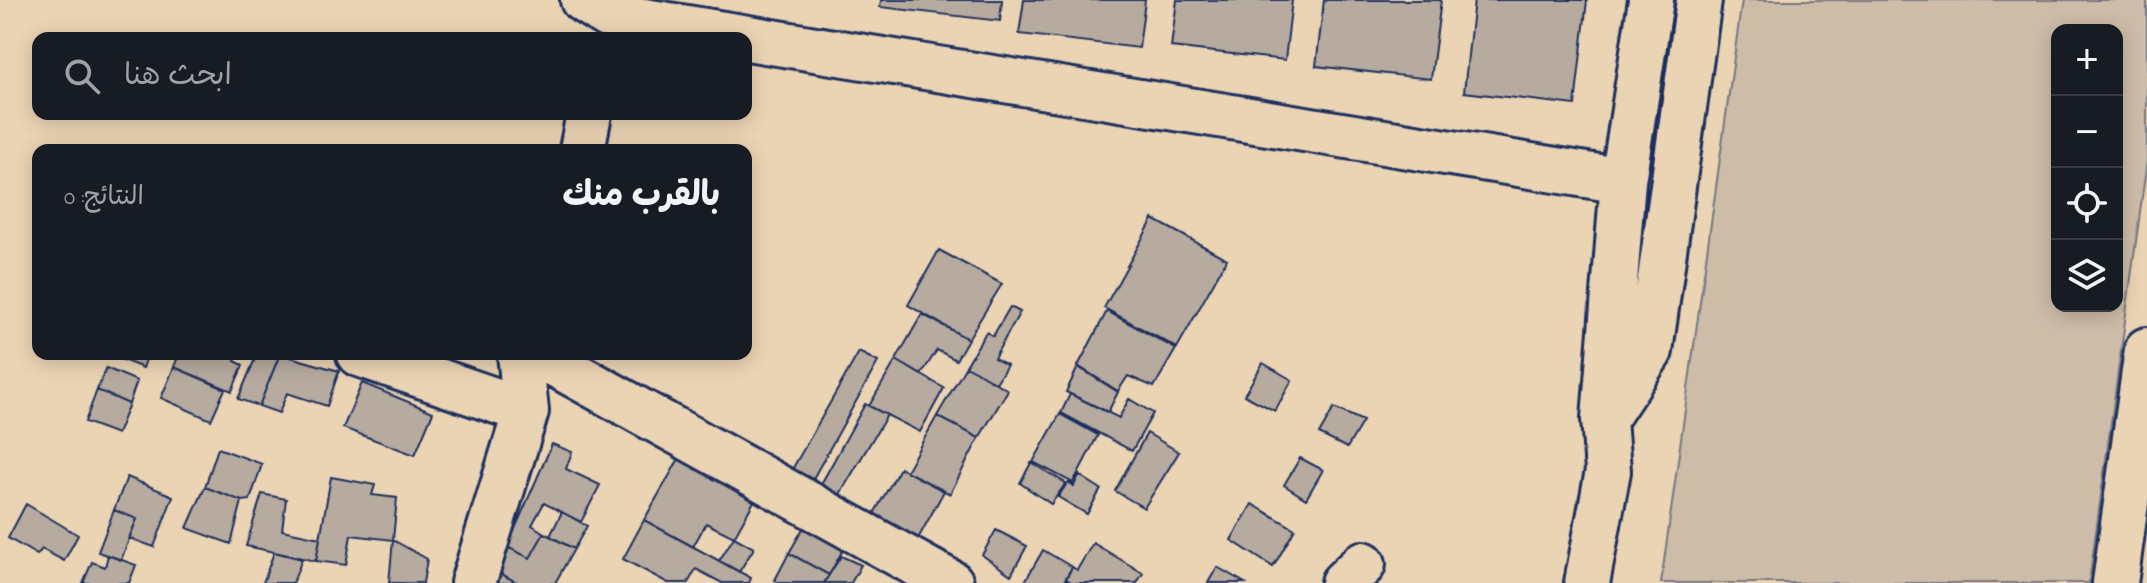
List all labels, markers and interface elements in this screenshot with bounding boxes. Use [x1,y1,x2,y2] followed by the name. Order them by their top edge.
[2051,24,2123,312] map controls
[2051,24,2123,96] button: +
[32,32,752,120] search box
[60,54,104,98] icon: search
[124,55,232,99] text: ابحث هنا
[2051,96,2123,168] button: −
[2051,168,2123,240] button: locate
[562,172,720,222] text: بالقرب منك
[64,179,144,217] text: النتائج: 0
[2051,240,2123,312] button: layers

